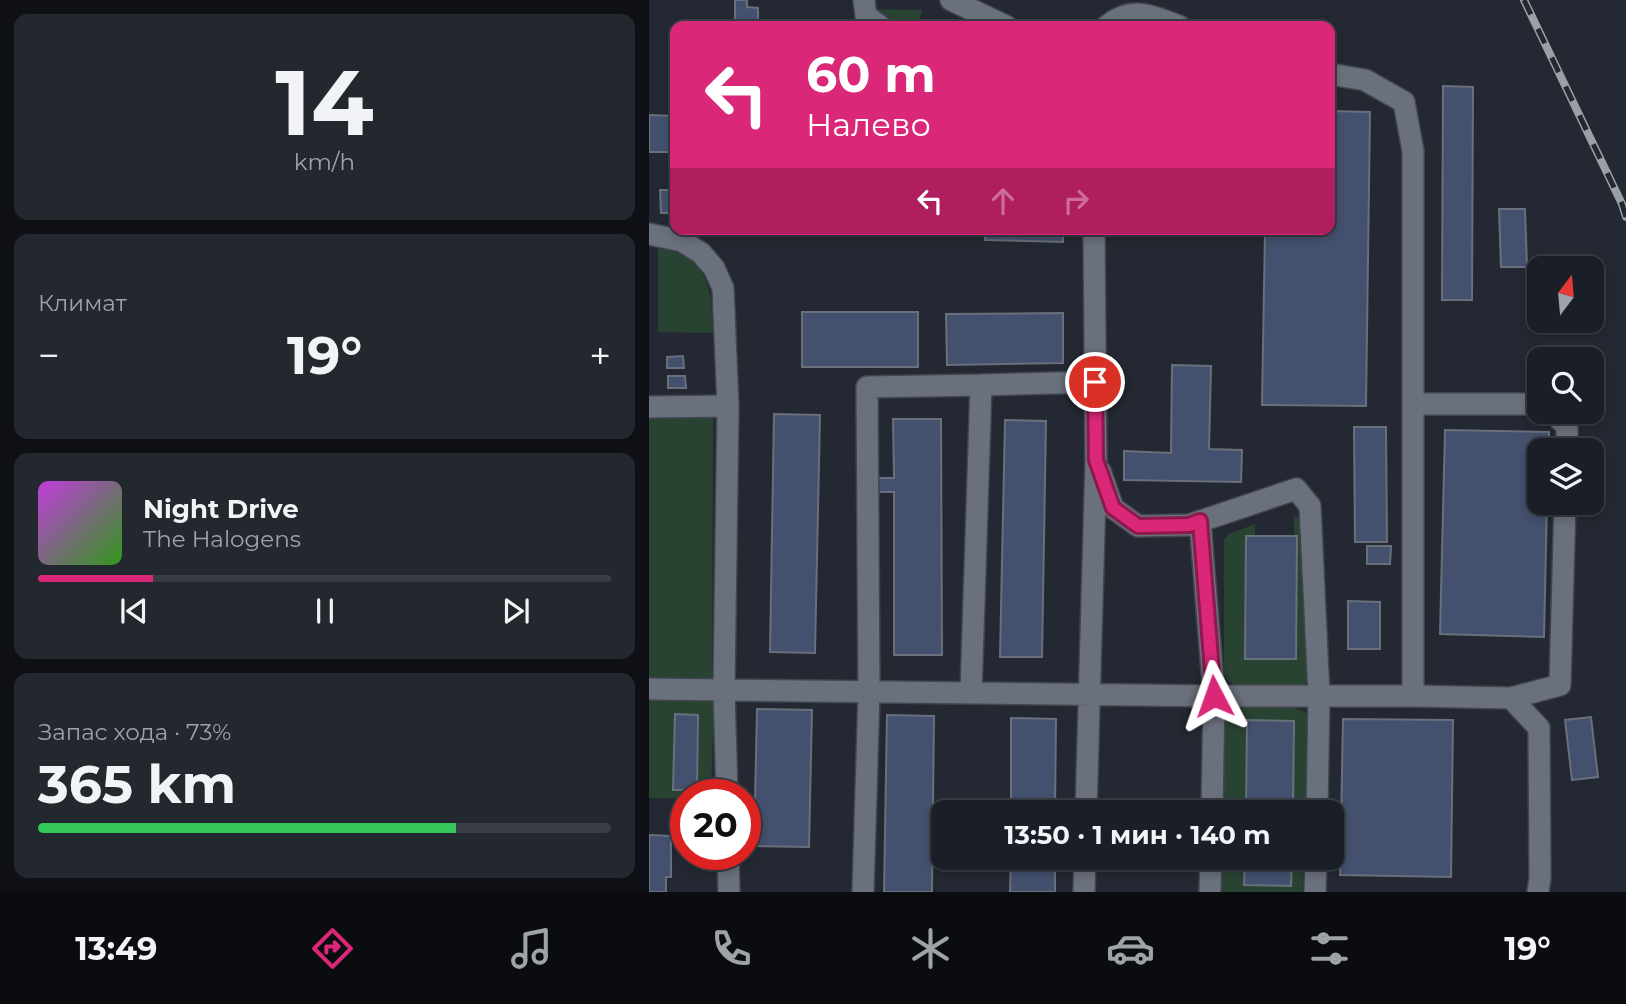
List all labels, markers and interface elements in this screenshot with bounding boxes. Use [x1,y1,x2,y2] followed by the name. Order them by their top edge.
[806,45,936,104] text: 60 m
[275,47,374,158] text: 14
[691,49,782,140] icon: left
[806,105,931,144] text: Налево
[294,148,355,176] text: km/h
[911,182,949,220] icon: left
[984,182,1022,220] icon: ahead
[1057,182,1095,220] icon: right
[1527,256,1605,332] north arrow
[1527,256,1604,515] map controls
[38,289,127,317] text: Климат
[287,324,362,387] text: 19°
[38,332,60,379] text: −
[589,332,611,379] text: +
[1527,347,1604,424] button: search
[1065,352,1125,412] pin
[1076,363,1114,401] icon: arrive
[1527,438,1604,515] button: layers
[143,493,299,525] text: Night Drive
[143,525,301,553] text: The Halogens
[115,592,153,630] icon: previous
[306,592,344,630] icon: pause
[497,592,535,630] icon: next
[1177,659,1251,733] position arrow
[38,718,231,746] text: Запас хода · 73%
[38,753,236,816] text: 365 km
[670,779,761,870] speed limit sign: 20
[1004,819,1271,851] text: 13:50 · 1 мин · 140 m
[308,924,357,973] icon: directions
[507,924,556,973] icon: music
[707,924,756,973] icon: phone
[906,924,955,973] icon: climate
[1106,924,1155,973] icon: car
[1305,924,1354,973] icon: filters
[75,929,157,968] text: 13:49
[1504,929,1551,968] text: 19°

